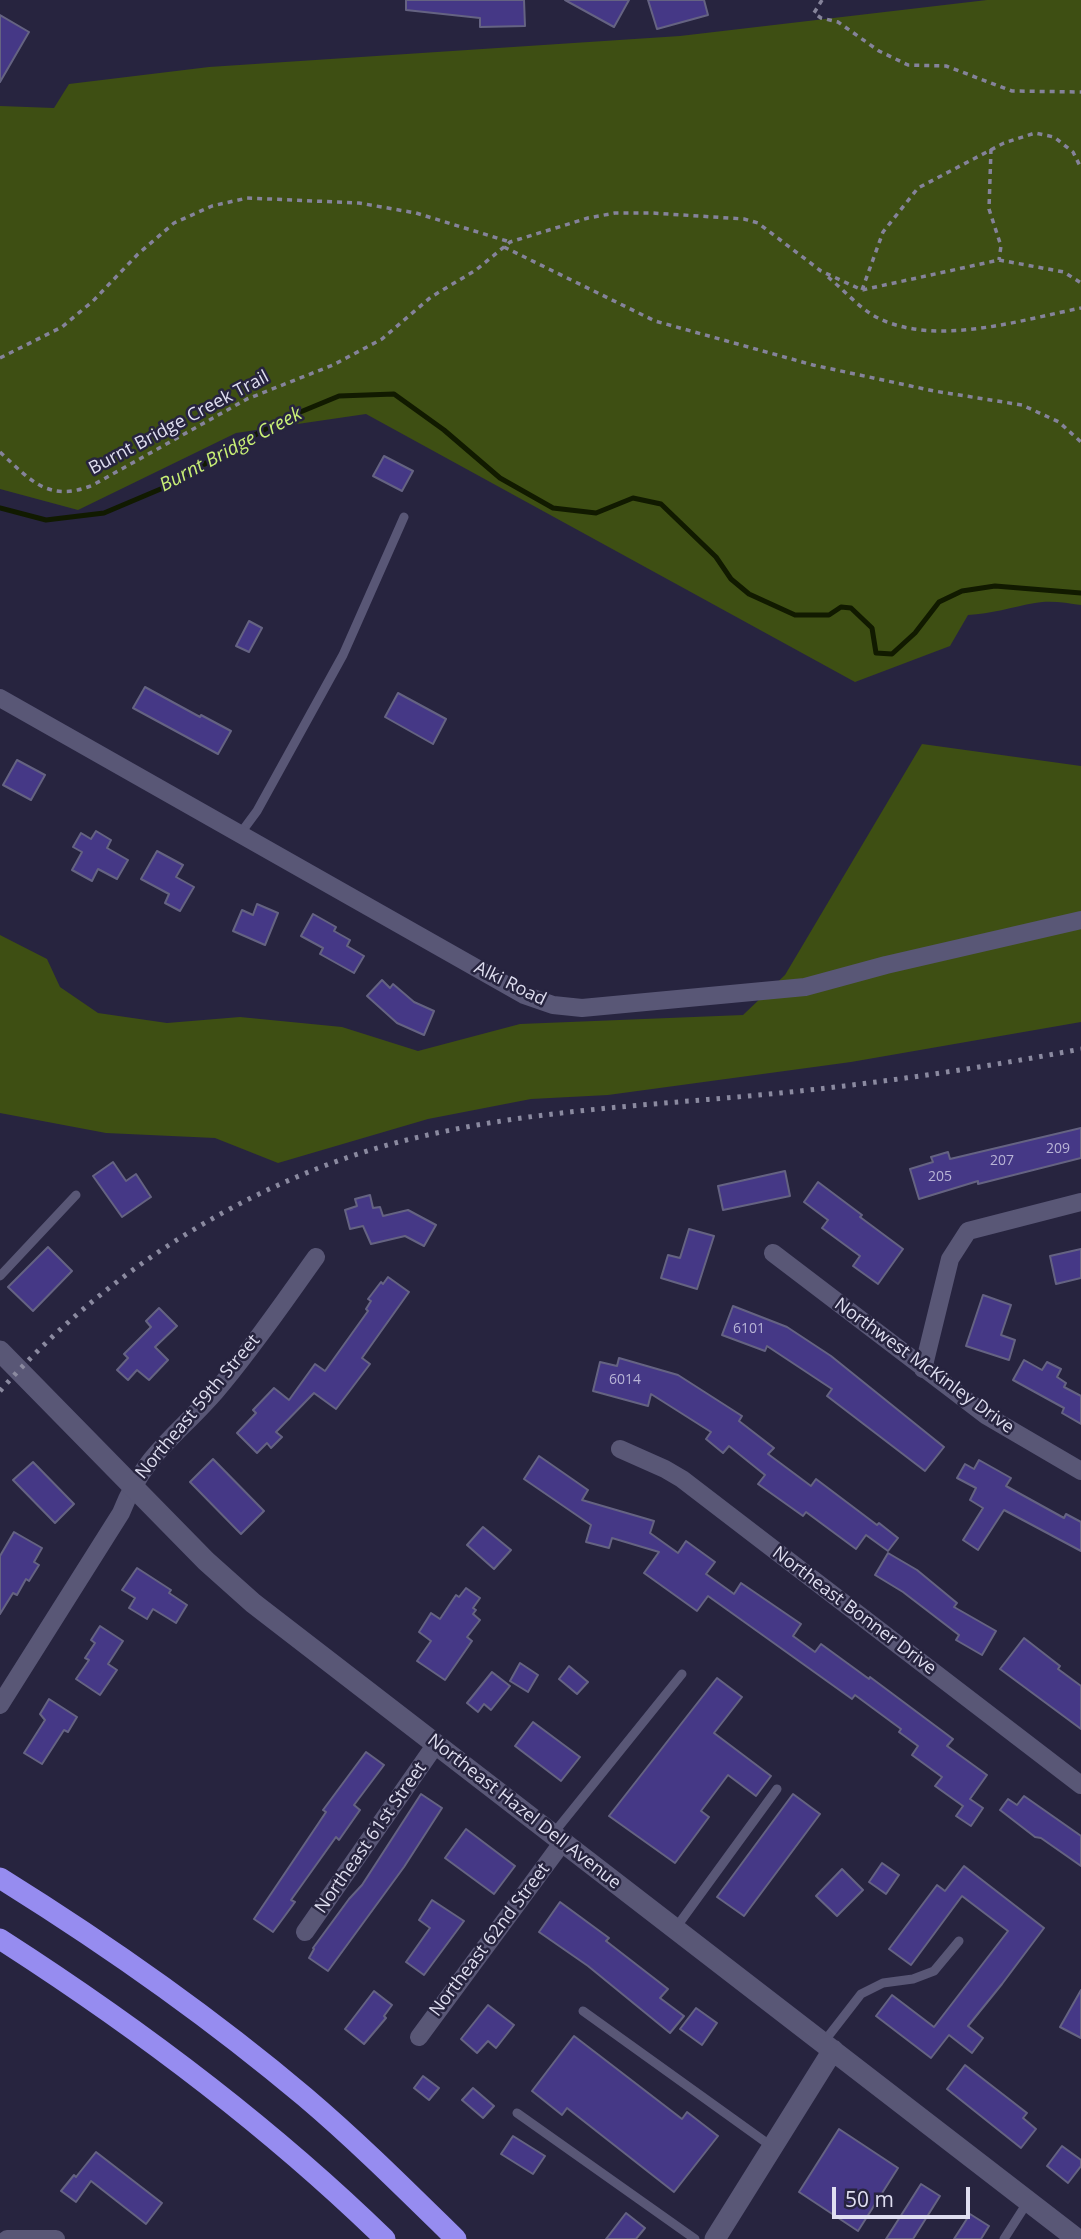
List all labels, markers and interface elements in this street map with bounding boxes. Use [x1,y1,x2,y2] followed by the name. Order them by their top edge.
[85,366,273,480] street label: Burnt Bridge Creek Trail
[156,403,306,497] water label: Burnt Bridge Creek
[470,957,550,1011] street label: Alki Road
[1046,1141,1070,1157] house number: 209
[990,1153,1014,1169] house number: 207
[928,1169,952,1185] house number: 205
[830,1294,1018,1438] street label: Northwest McKinley Drive
[733,1321,765,1337] house number: 6101
[131,1330,265,1484] street label: Northeast 59th Street
[609,1372,641,1388] house number: 6014
[768,1542,940,1680] street label: Northeast Bonner Drive
[423,1730,625,1894] street label: Northeast Hazel Dell Avenue
[311,1758,431,1918] street label: Northeast 61st Street
[425,1859,555,2021] street label: Northeast 62nd Street
[836,2172,974,2216] scale bar
[845,2185,894,2213] text: 50 m

